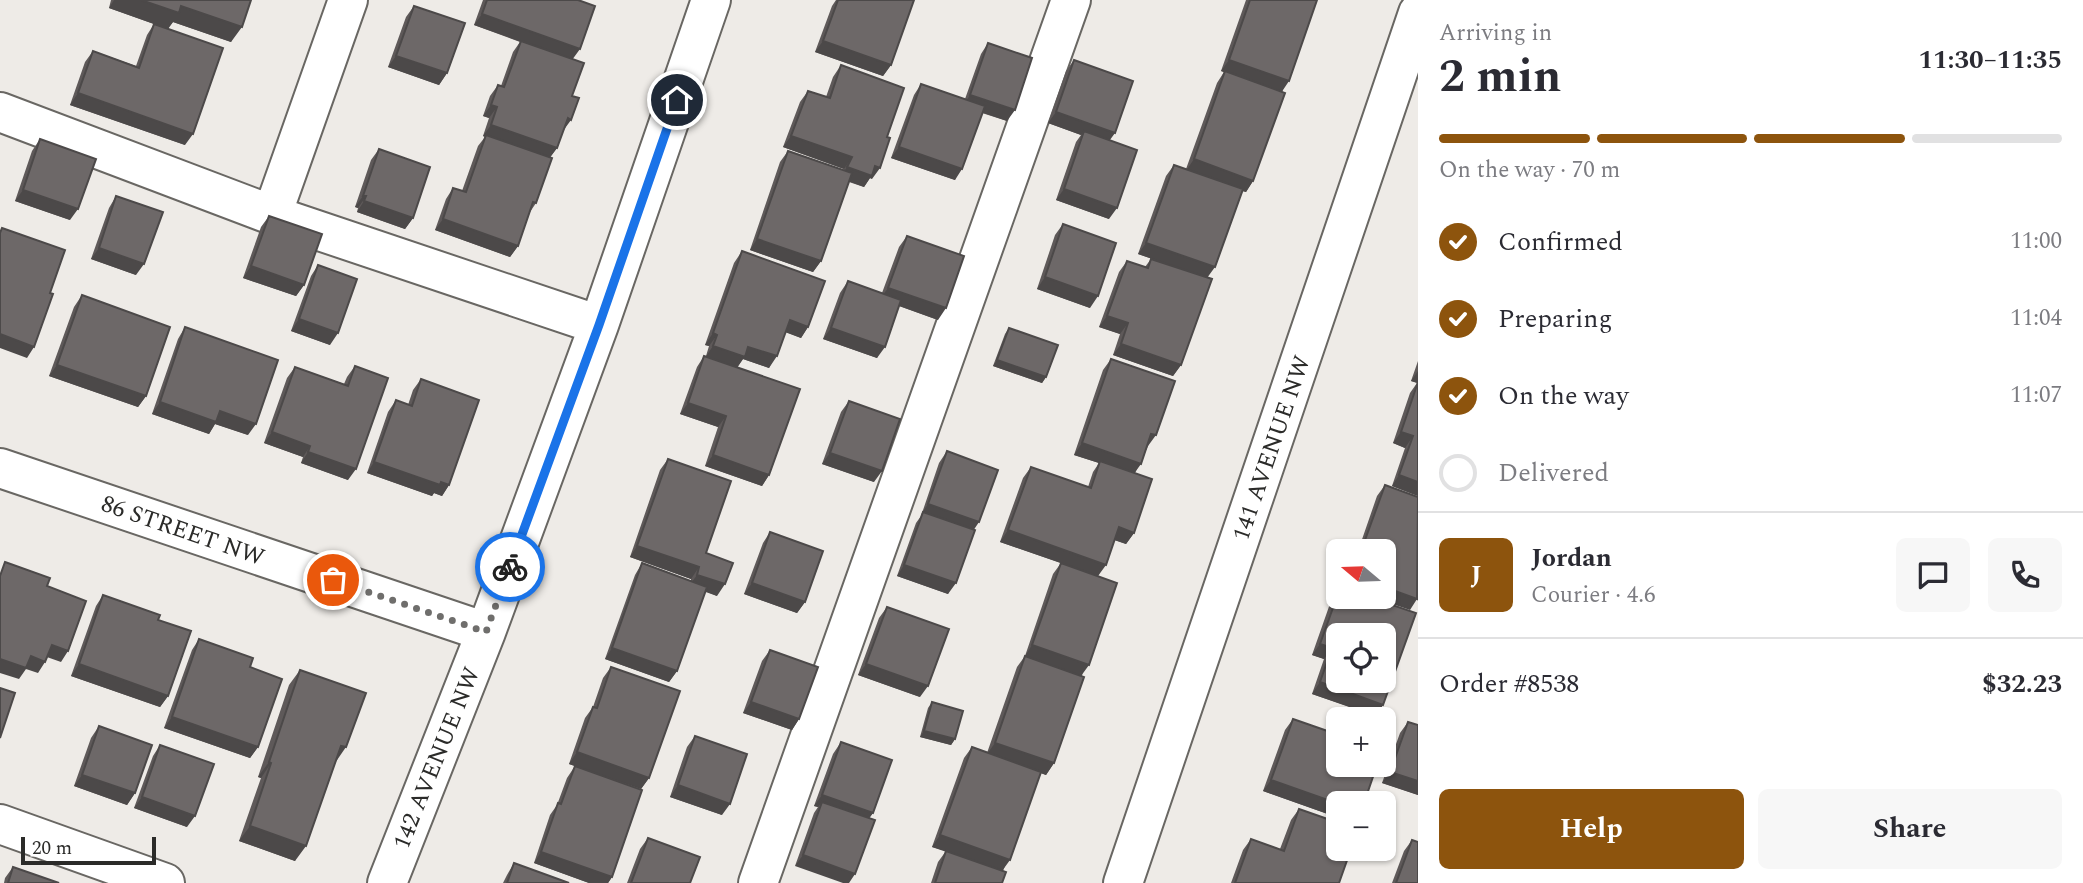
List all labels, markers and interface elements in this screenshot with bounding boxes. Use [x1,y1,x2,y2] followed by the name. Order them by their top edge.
[1439,16,1552,51] text: Arriving in
[1918,40,2062,80] text: 11:30–11:35
[1439,42,1561,112] text: 2 min
[647,70,707,130] pin
[658,81,696,119] icon: home
[1439,153,1620,188] text: On the way · 70 m
[1498,222,1623,262] text: Confirmed
[1439,223,1477,261] icon: check
[2010,224,2062,259] text: 11:00
[1498,299,1612,339] text: Preparing
[1439,300,1477,338] icon: check
[2010,301,2062,336] text: 11:04
[1223,350,1321,546] street label: 141 AVENUE NW
[1498,376,1629,416] text: On the way
[1439,377,1477,415] icon: check
[2010,378,2062,413] text: 11:07
[1498,453,1609,493] text: Delivered
[96,486,270,576] street label: 86 STREET NW
[475,532,545,602] courier
[1531,538,1612,578] text: Jordan
[1896,538,1970,612] button: chat
[1988,538,2062,612] button: phone
[1326,539,1396,609] north arrow
[1326,539,1396,861] map controls
[491,548,529,586] icon: bike
[303,550,363,610] pin
[1470,555,1482,595] text: J
[314,561,352,599] icon: bag
[1531,578,1656,613] text: Courier · 4.6
[1326,623,1396,693] button: locate
[384,661,490,855] street label: 142 AVENUE NW
[1439,664,1579,704] text: Order #8538
[1982,664,2062,704] text: $32.23
[1326,707,1396,777] button: +
[1439,789,1744,869] button: Help
[1758,789,2062,869] button: Share
[1326,791,1396,861] button: −
[21,834,156,866] scale bar
[32,834,72,863] text: 20 m

